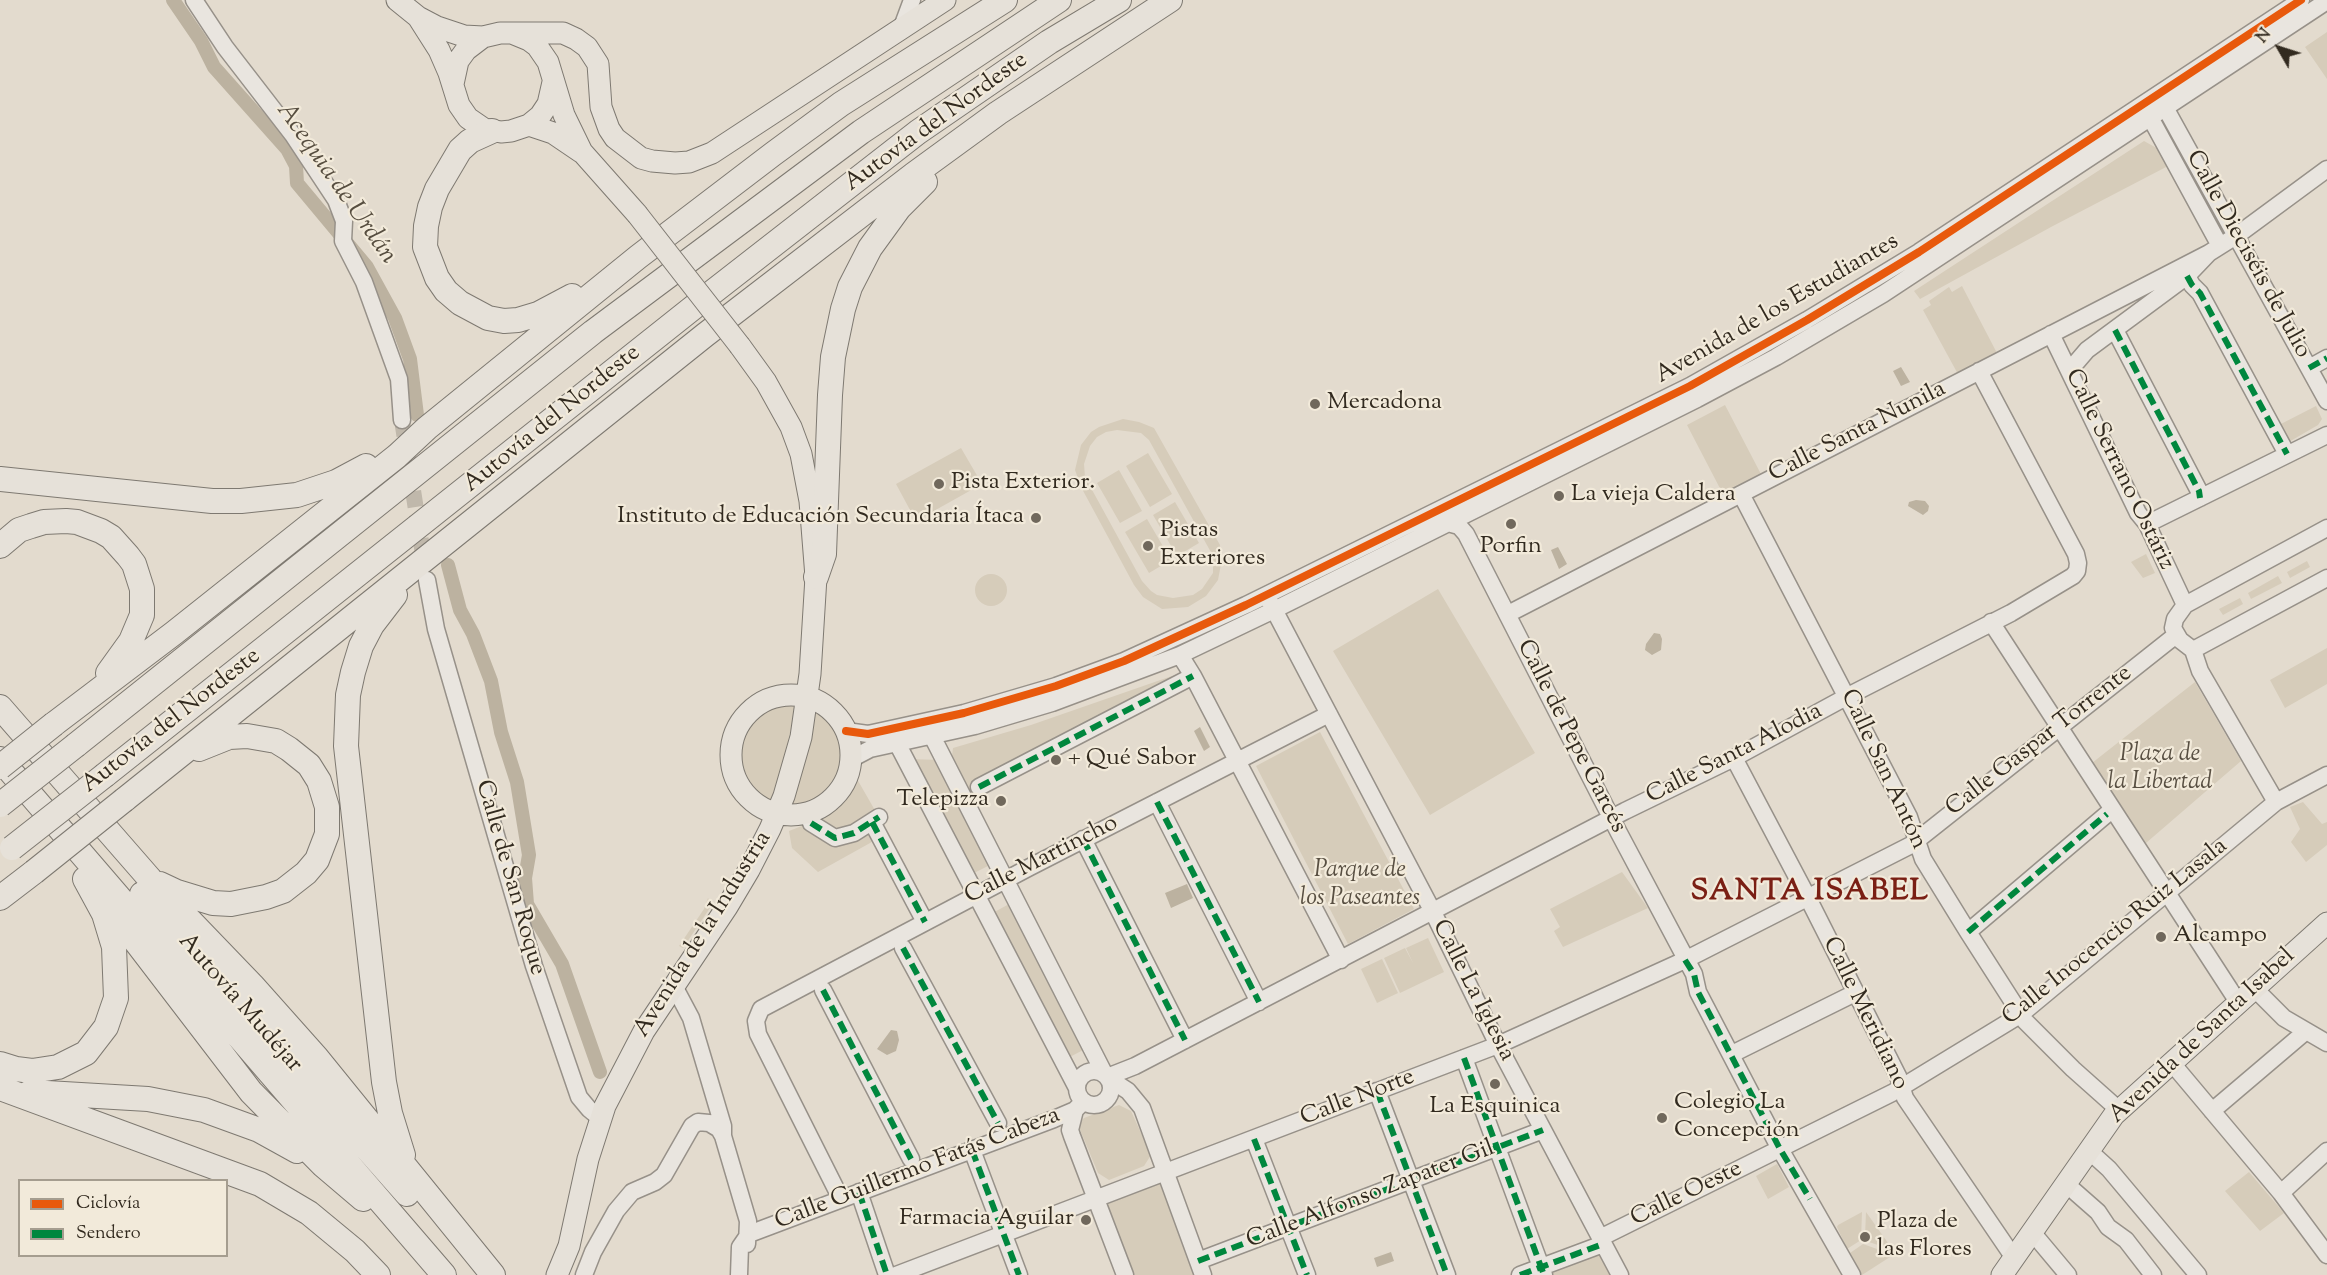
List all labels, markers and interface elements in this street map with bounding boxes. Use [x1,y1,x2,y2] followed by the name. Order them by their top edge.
[2249,18,2309,78] north arrow
[2252,24,2278,49] text: N
[840,47,1034,199] street label: Autovía del Nordeste
[268,97,402,271] water label: Acequia de Urdán
[2178,146,2316,364] street label: Calle Dieciséis de Julio
[1651,229,1905,391] street label: Avenida de los Estudiantes
[459,340,647,500] street label: Autovía del Nordeste
[2057,365,2179,575] street label: Calle Serrano Ostáriz
[1765,376,1951,490] street label: Calle Santa Nunila
[1327,390,1442,418] place label: Mercadona
[1308,397,1322,411] marker: Mercadona
[951,470,1095,498] place label: Pista Exterior.
[932,477,946,491] marker: Pista Exterior.
[1571,482,1736,510] place label: La vieja Caldera
[1552,489,1566,503] marker: La vieja Caldera
[617,504,1024,532] place label: Instituto de Educación Secundaria Ítaca
[1029,511,1043,525] marker: Instituto de Educación Secundaria Ítaca
[1504,517,1518,531] marker: Porfin
[1160,518,1265,574] place label: Pistas Exteriores
[1480,534,1542,562] place label: Porfin
[1141,539,1155,553] marker: Pistas Exteriores
[1509,636,1631,838] street label: Calle de Pepe Garcés
[77,643,267,801] street label: Autovía del Nordeste
[1941,660,2139,824] street label: Calle Gaspar Torrente
[1832,685,1932,855] street label: Calle San Antón
[1642,698,1828,812] street label: Calle Santa Alodia
[2108,742,2212,798] park label: Plaza de la Libertad
[1068,746,1196,774] place label: + Qué Sabor
[1049,753,1063,767] marker: + Qué Sabor
[467,777,551,979] street label: Calle de San Roque
[896,787,989,815] place label: Telepizza
[994,794,1008,808] marker: Telepizza
[961,810,1123,912] street label: Calle Martincho
[629,827,779,1043] street label: Avenida de la Industria
[1998,833,2234,1033] street label: Calle Inocencio Ruiz Lasala
[1300,858,1420,914] park label: Parque de los Paseantes
[1691,876,1929,912] district label: SANTA ISABEL
[1424,916,1520,1066] street label: Calle La Iglesia
[2173,923,2267,951] place label: Alcampo
[171,929,307,1079] street label: Autovía Mudéjar
[2154,930,2168,944] marker: Alcampo
[1815,933,1913,1095] street label: Calle Meridiano
[2104,943,2302,1131] street label: Avenida de Santa Isabel
[1297,1064,1419,1134] street label: Calle Norte
[1488,1077,1502,1091] marker: La Esquinica
[1674,1090,1800,1146] place label: Colegio La Concepción
[1429,1094,1561,1122] place label: La Esquinica
[771,1102,1065,1238] street label: Calle Guillermo Fatás Cabeza
[1655,1111,1669,1125] marker: Colegio La Concepción
[1243,1135,1499,1257] street label: Calle Alfonso Zapater Gil
[1627,1156,1747,1234] street label: Calle Oeste
[18,1179,228,1257] legend
[76,1191,140,1217] text: Ciclovía
[899,1206,1074,1234] place label: Farmacia Aguilar
[1877,1209,1972,1265] place label: Plaza de las Flores
[1079,1213,1093,1227] marker: Farmacia Aguilar
[76,1221,141,1247] text: Sendero
[1858,1230,1872,1244] marker: Plaza de las Flores

